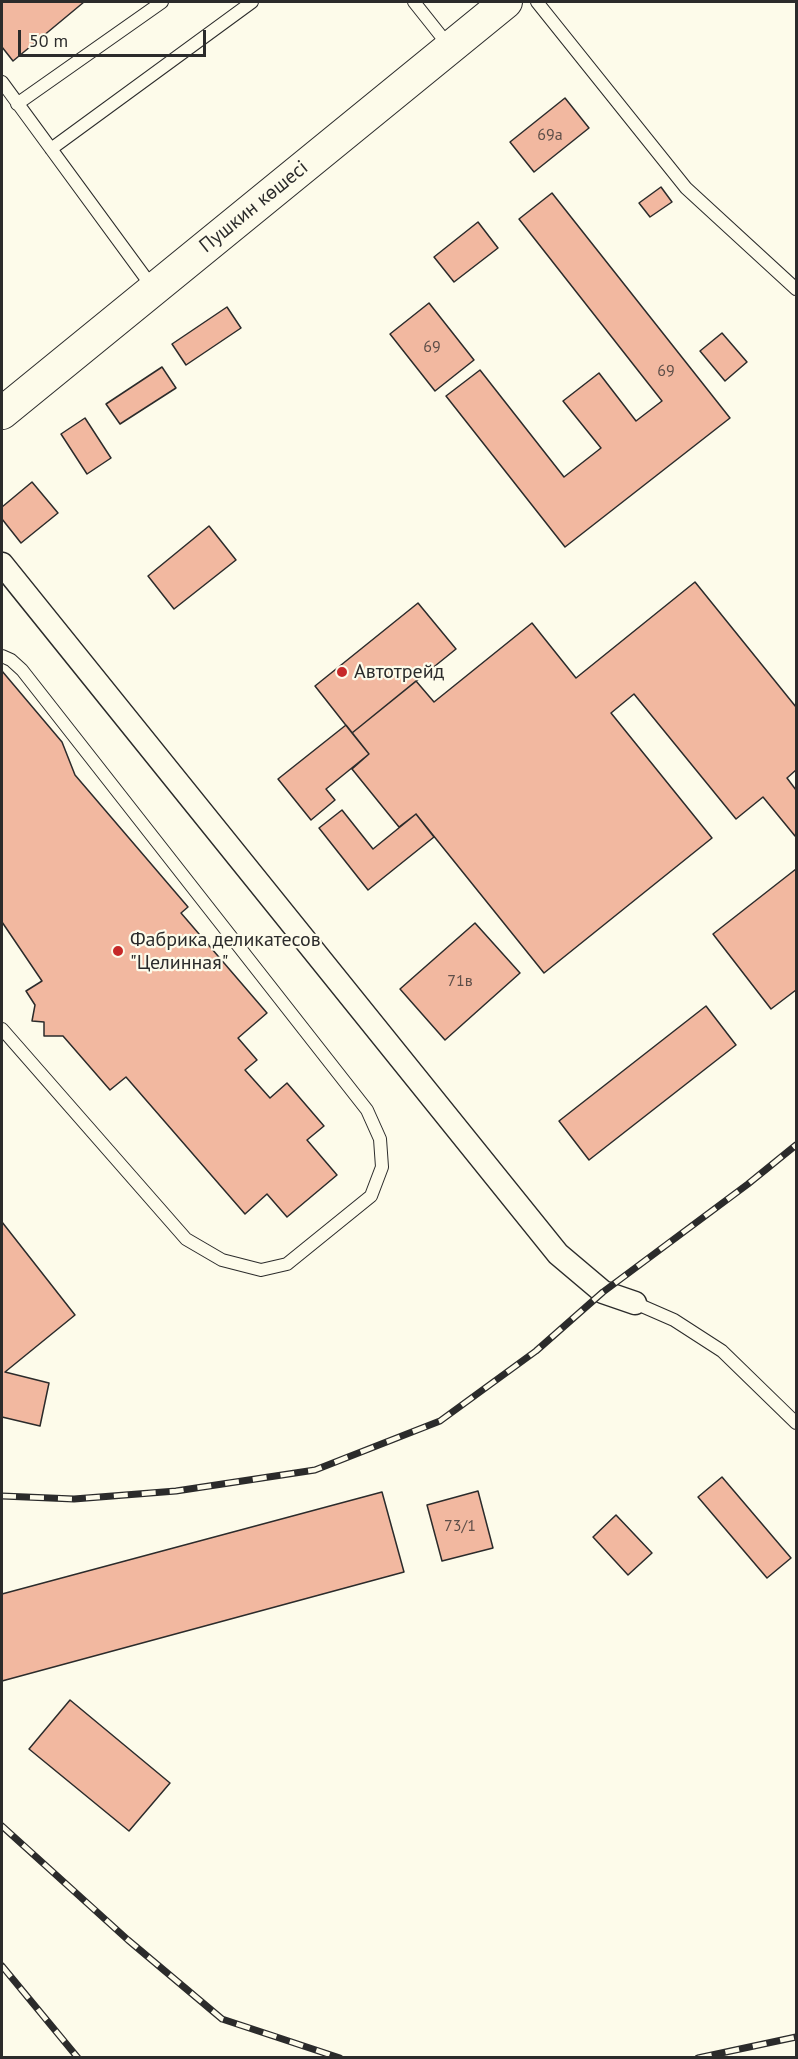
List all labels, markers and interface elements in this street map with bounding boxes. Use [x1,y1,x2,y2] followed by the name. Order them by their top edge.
[21,18,208,56] scale bar
[29,29,68,52] text: 50 m
[537,125,563,145] house number: 69а
[195,156,313,258] street label: Пушкин көшесі
[423,337,441,357] house number: 69
[657,361,675,381] house number: 69
[354,660,444,684] place label: Автотрейд
[335,665,349,679] marker: Автотрейд
[130,928,321,975] place label: Фабрика деликатесов "Целинная"
[111,944,125,958] marker: Фабрика деликатесов "Целинная"
[447,971,473,991] house number: 71в
[444,1516,476,1536] house number: 73/1

